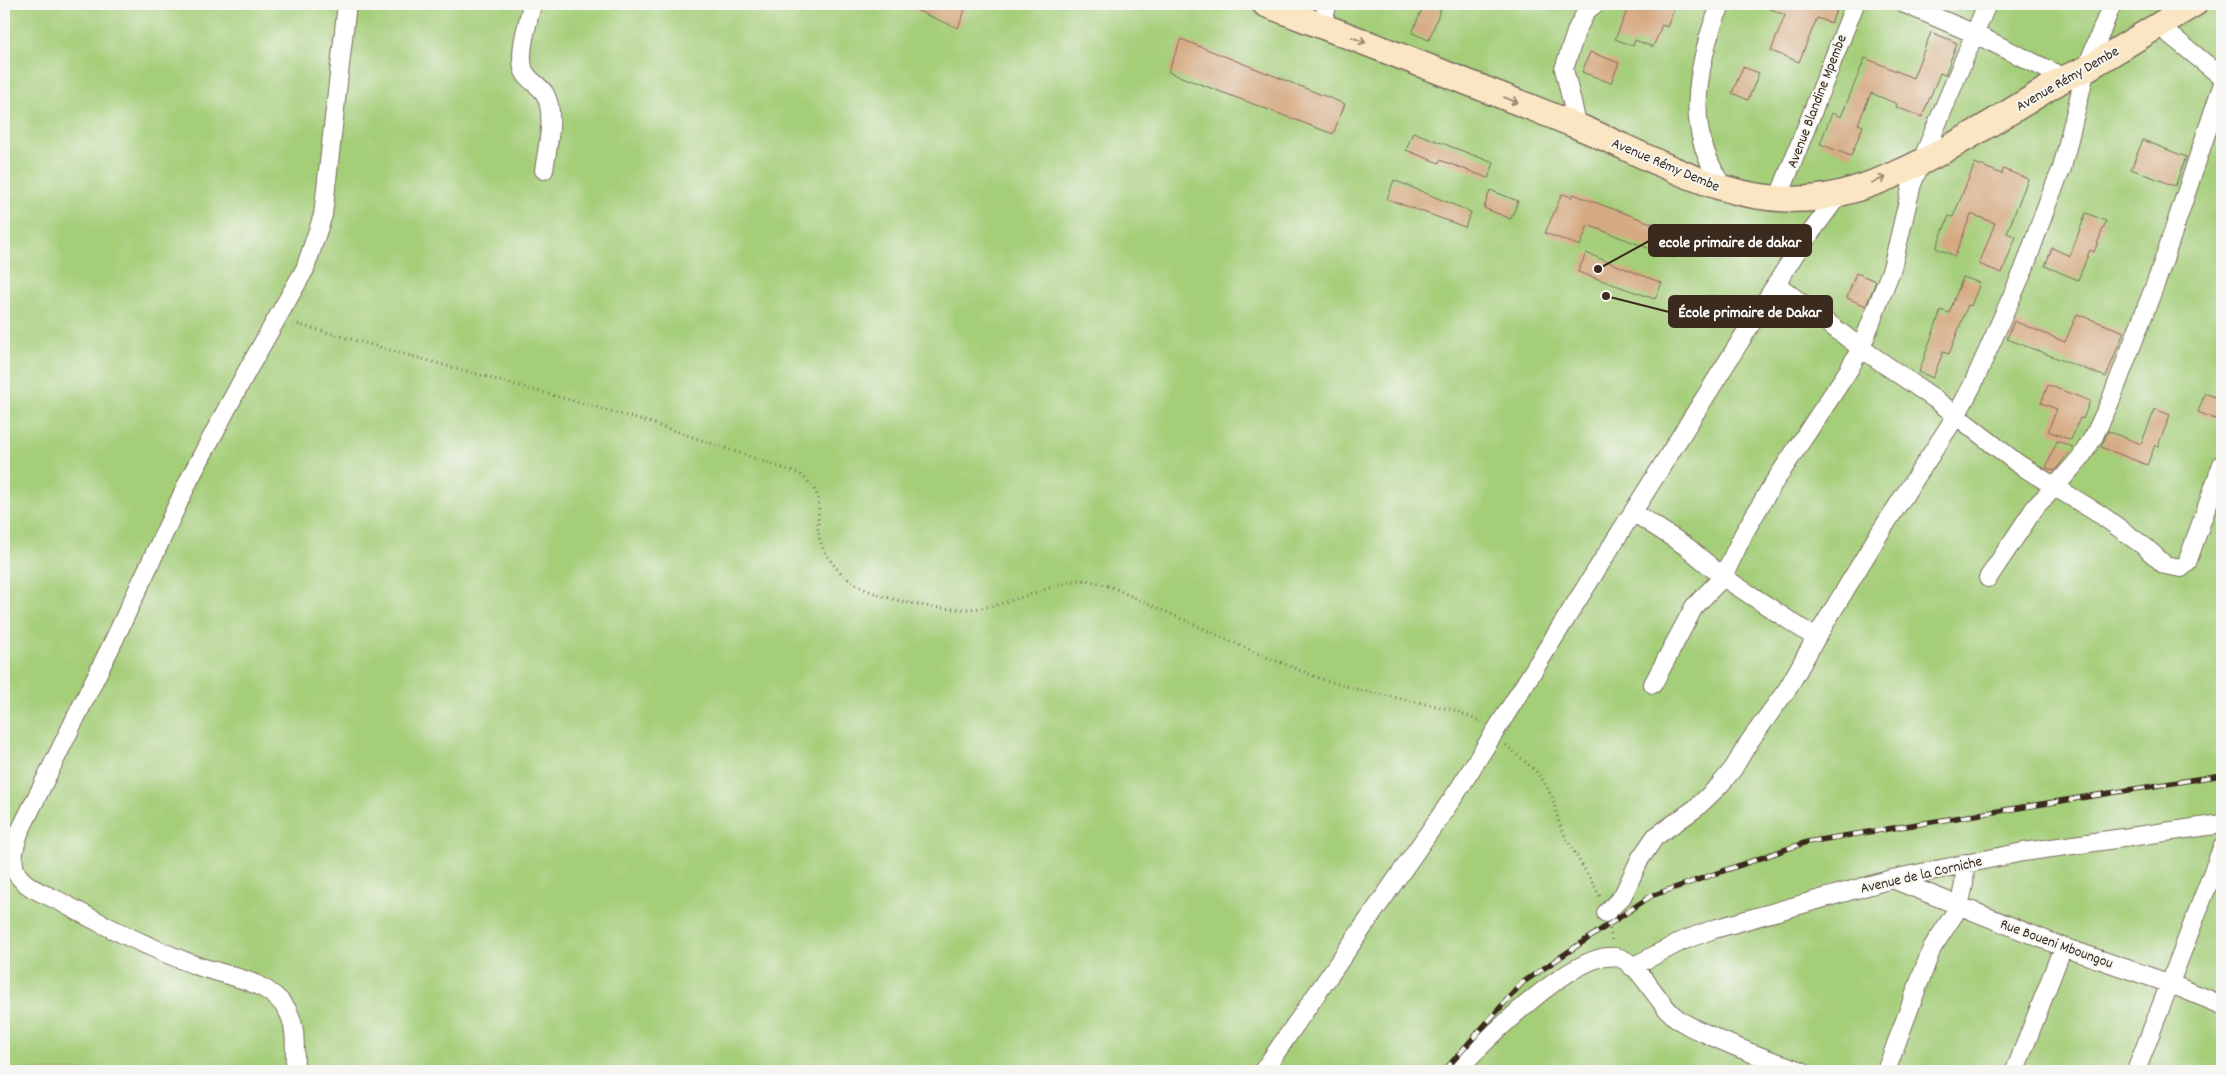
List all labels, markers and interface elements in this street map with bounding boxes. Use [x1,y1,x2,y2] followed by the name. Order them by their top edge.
[1782,31,1854,172] street label: Avenue Blandine Mpembe
[1352,37,1367,46] one-way arrow
[2012,41,2124,118] street label: Avenue Rémy Dembe
[1502,96,1518,105] one-way arrow
[1608,133,1723,199] street label: Avenue Rémy Dembe
[1871,175,1886,184] one-way arrow
[1649,225,1811,256] callout: ecole primaire de dakar
[1659,232,1802,255] text: ecole primaire de dakar
[1669,296,1832,327] callout: École primaire de Dakar
[1678,302,1823,325] text: École primaire de Dakar
[1858,851,1985,901] street label: Avenue de la Corniche
[1997,914,2116,976] street label: Rue Boueni Mboungou

